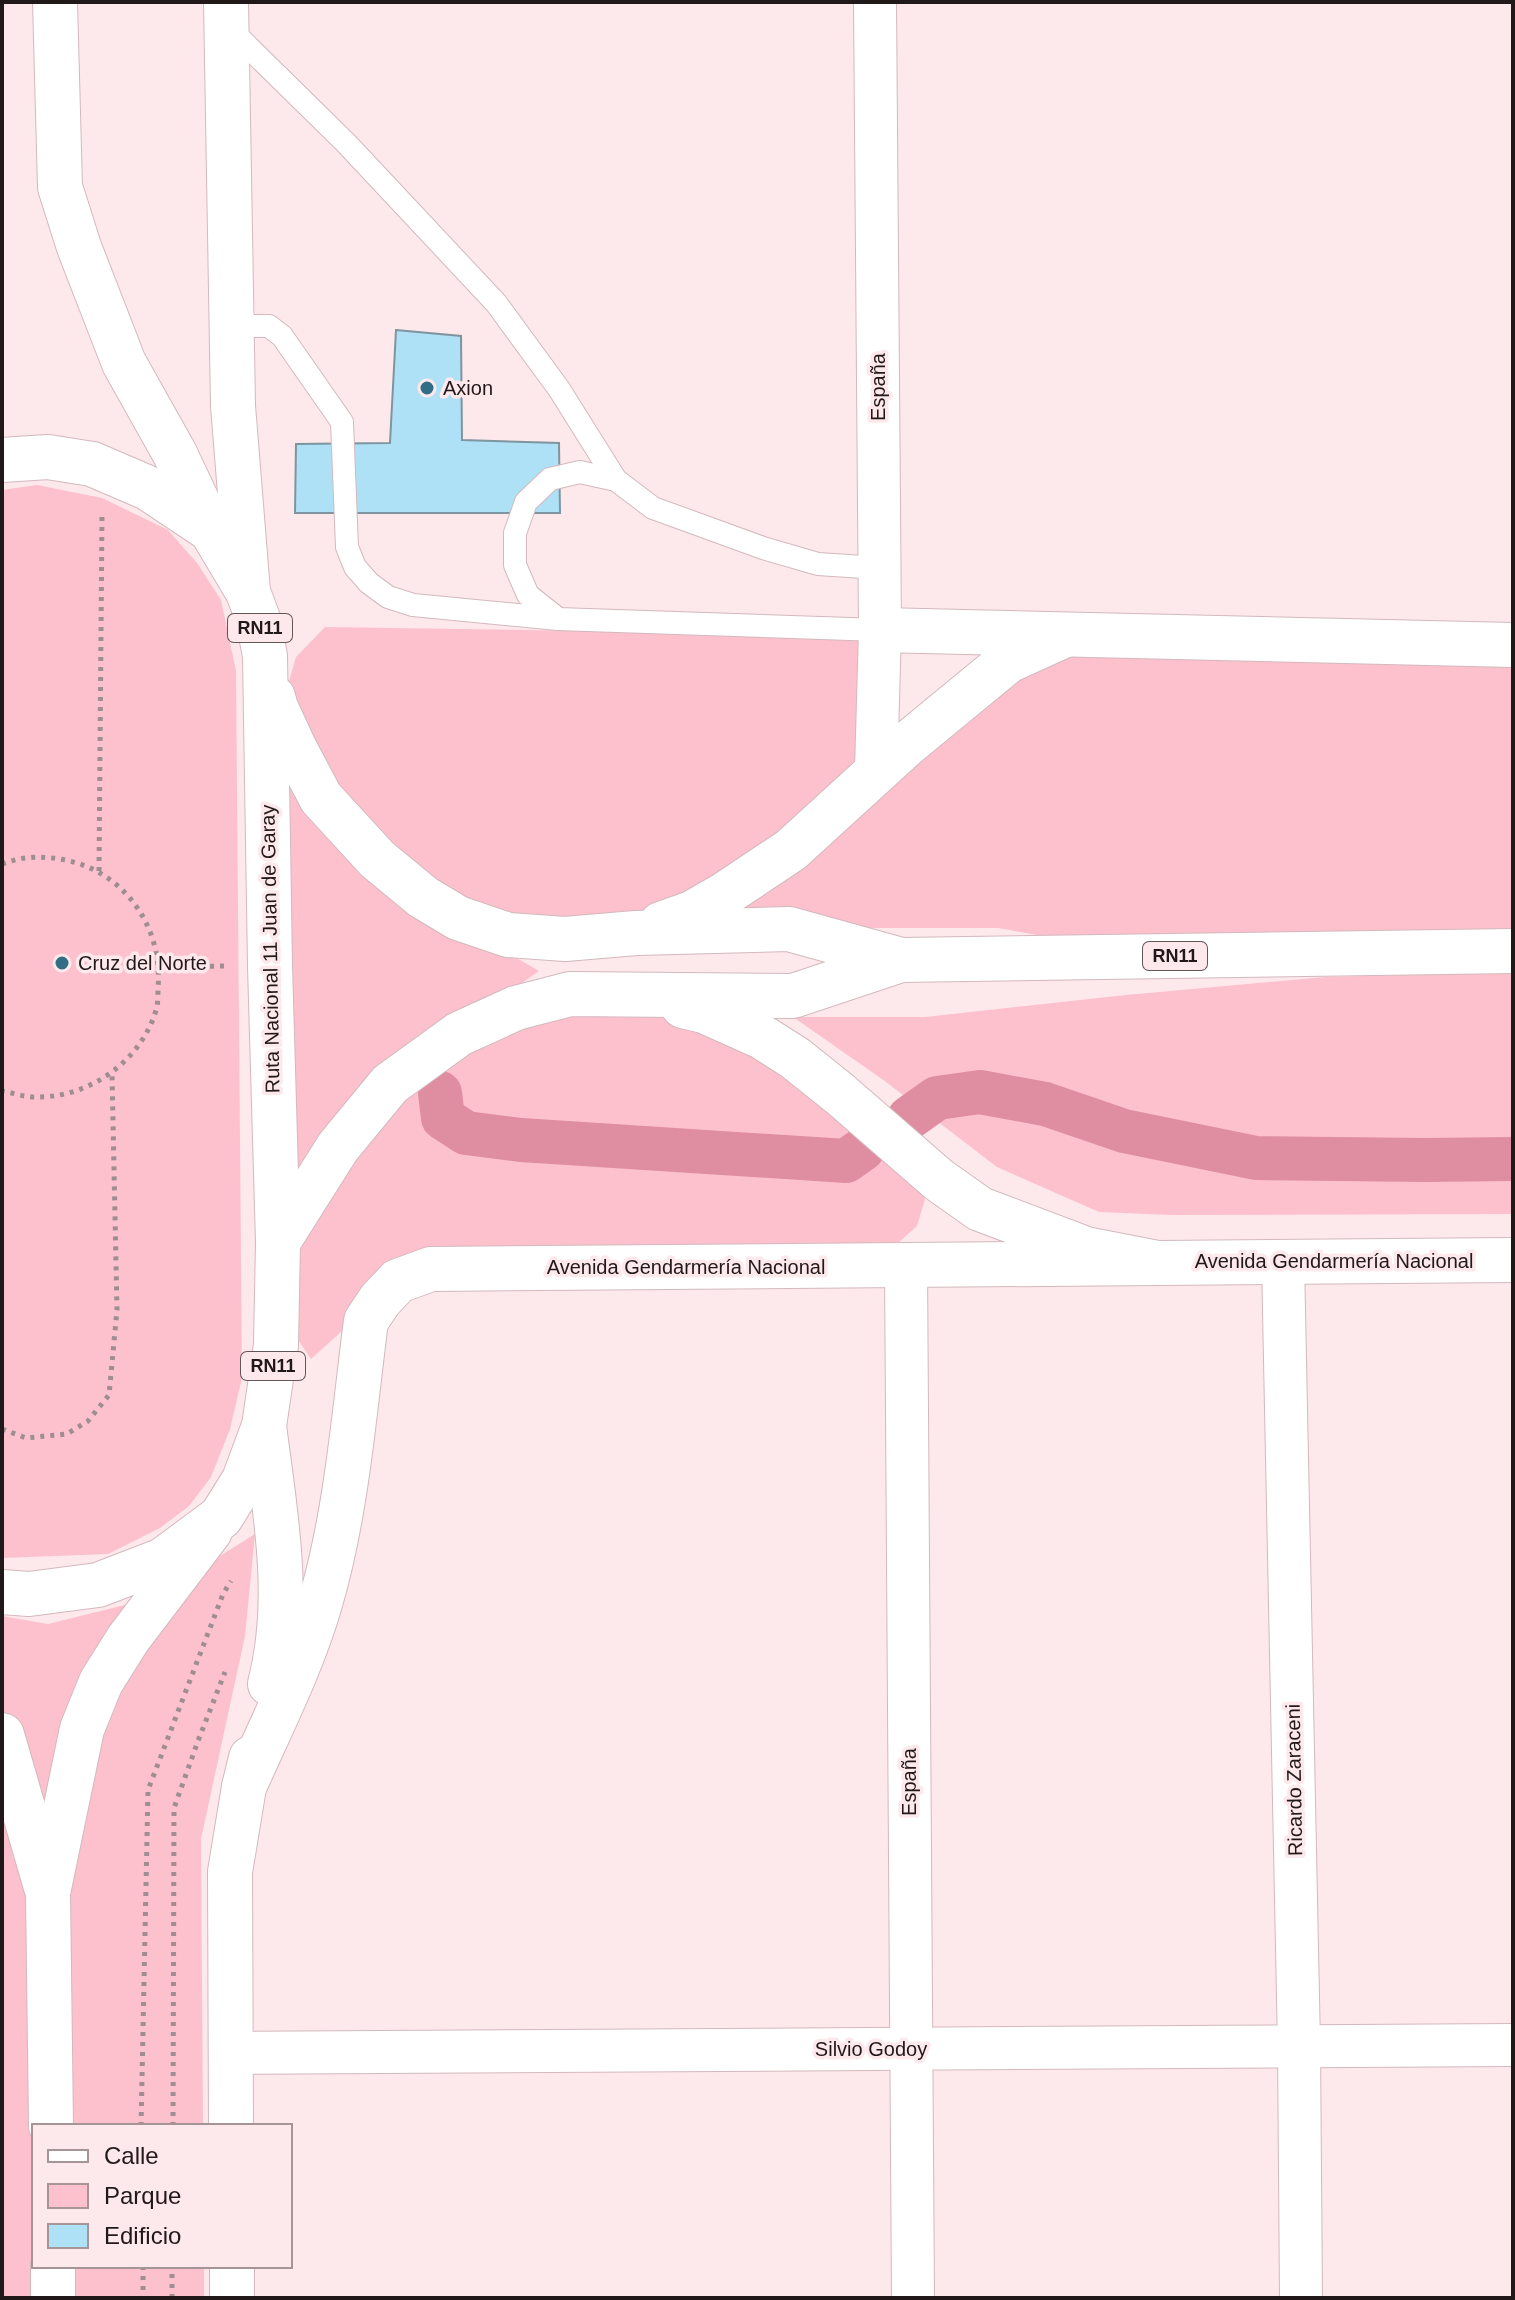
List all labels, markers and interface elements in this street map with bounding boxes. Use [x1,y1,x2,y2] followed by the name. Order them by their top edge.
[867,352,889,421] street label: España
[443,377,493,399] place label: Axion
[418,379,436,397] marker: Axion
[228,614,292,642] road number: RN11
[256,804,284,1094] street label: Ruta Nacional 11 Juan de Garay
[1143,942,1207,970] road number: RN11
[78,952,207,974] place label: Cruz del Norte
[53,954,71,972] marker: Cruz del Norte
[1195,1250,1473,1272] street label: Avenida Gendarmería Nacional
[547,1256,825,1278] street label: Avenida Gendarmería Nacional
[241,1352,305,1380] road number: RN11
[1282,1704,1306,1856] street label: Ricardo Zaraceni
[898,1747,920,1816] street label: España
[815,2038,927,2060] street label: Silvio Godoy
[32,2124,292,2268] legend
[104,2142,159,2169] text: Calle
[104,2182,181,2209] text: Parque
[104,2222,181,2249] text: Edificio

